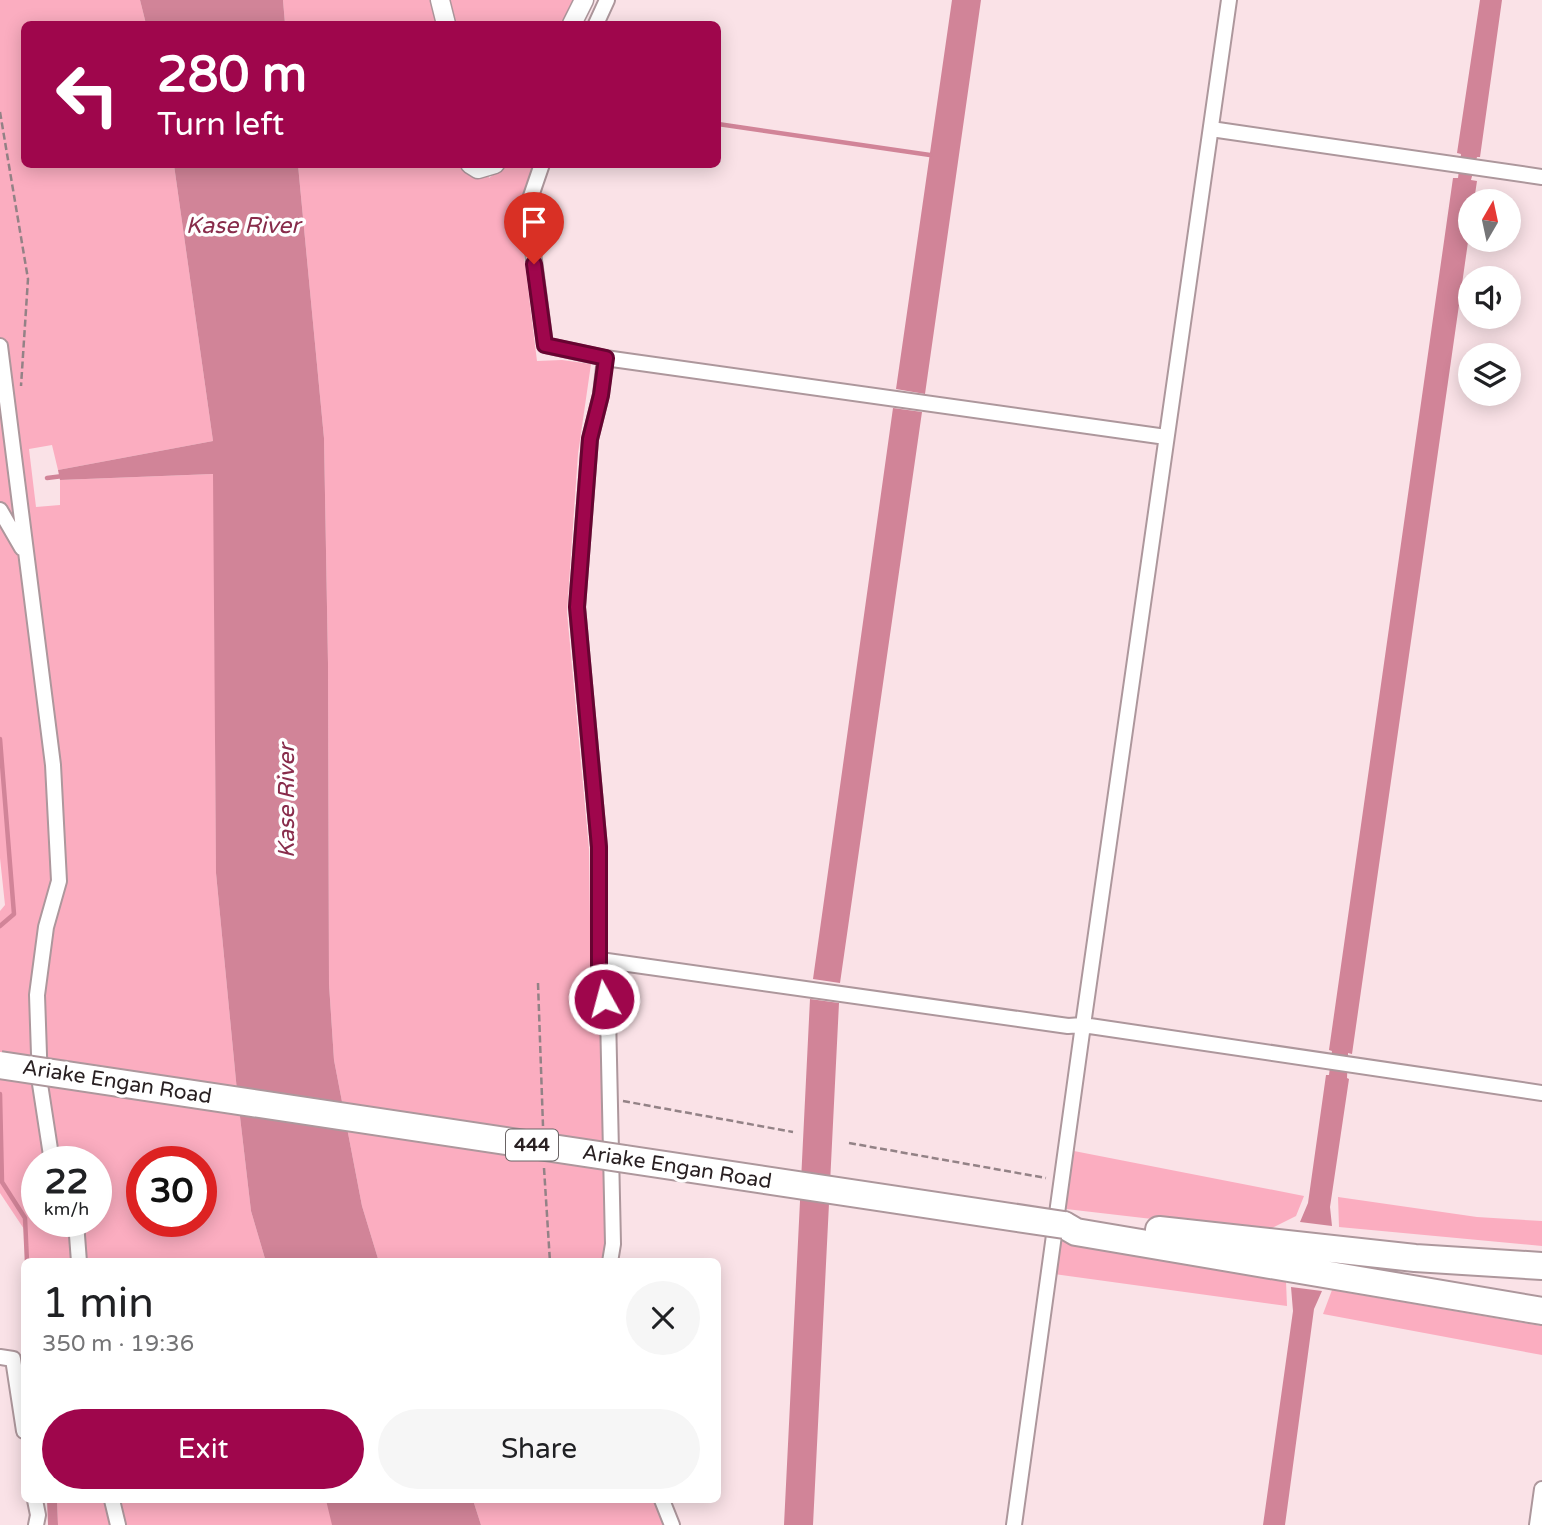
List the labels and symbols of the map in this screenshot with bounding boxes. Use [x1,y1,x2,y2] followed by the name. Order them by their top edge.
[1458,189,1521,252] north arrow
[504,192,564,264] pin
[186,212,303,240] water label: Kase River
[273,741,301,858] water label: Kase River
[567,962,641,1036] position arrow
[21,1055,213,1109] street label: Ariake Engan Road
[506,1130,558,1161] road number: 444
[581,1140,773,1194] street label: Ariake Engan Road
[126,1146,217,1237] speed limit sign: 30

